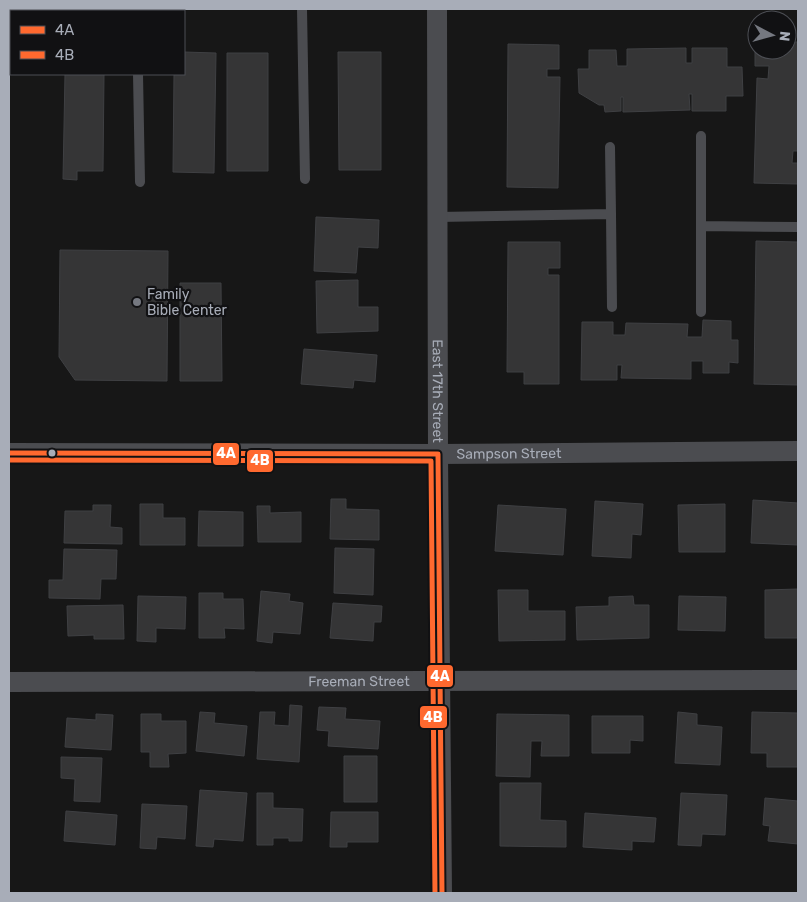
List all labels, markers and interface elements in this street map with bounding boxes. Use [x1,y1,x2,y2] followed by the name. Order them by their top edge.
[10,10,185,75] legend
[747,10,797,60] north arrow
[55,21,74,39] text: 4A
[775,30,793,42] text: N
[55,46,74,64] text: 4B
[147,286,228,319] place label: Family Bible Center
[131,296,143,308] marker: Family Bible Center
[429,339,446,443] street label: East 17th Street
[212,442,240,466] line badge: 4A
[216,445,236,462] text: 4A
[456,445,562,463] street label: Sampson Street
[47,448,57,458] unlabelled marker
[246,449,274,473] line badge: 4B
[250,452,270,469] text: 4B
[426,664,454,688] line badge: 4A
[430,668,450,685] text: 4A
[308,673,410,690] street label: Freeman Street
[419,705,448,729] line badge: 4B
[423,709,443,726] text: 4B

